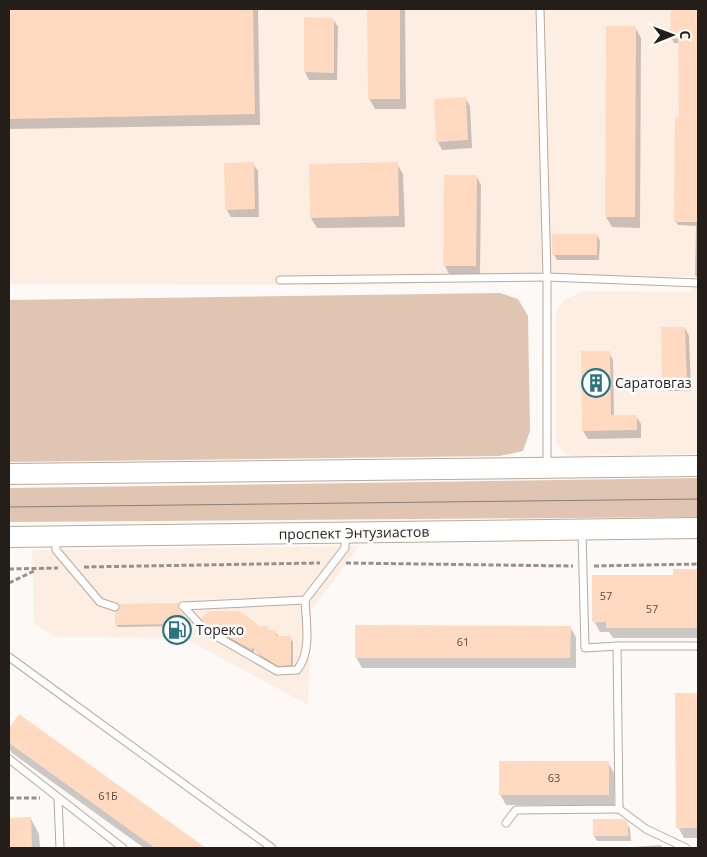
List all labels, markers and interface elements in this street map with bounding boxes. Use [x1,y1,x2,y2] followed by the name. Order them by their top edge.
[647,10,697,60] north arrow
[676,30,695,39] text: С
[581,368,611,398] building icon: Саратовгаз
[615,373,692,392] place label: Саратовгаз
[278,522,430,543] street label: проспект Энтузиастов
[600,588,612,603] house number: 57
[646,601,658,616] house number: 57
[162,615,192,645] fuel station icon: Тореко
[196,620,244,639] place label: Тореко
[457,634,469,649] house number: 61
[548,770,560,785] house number: 63
[98,788,118,803] house number: 61Б

